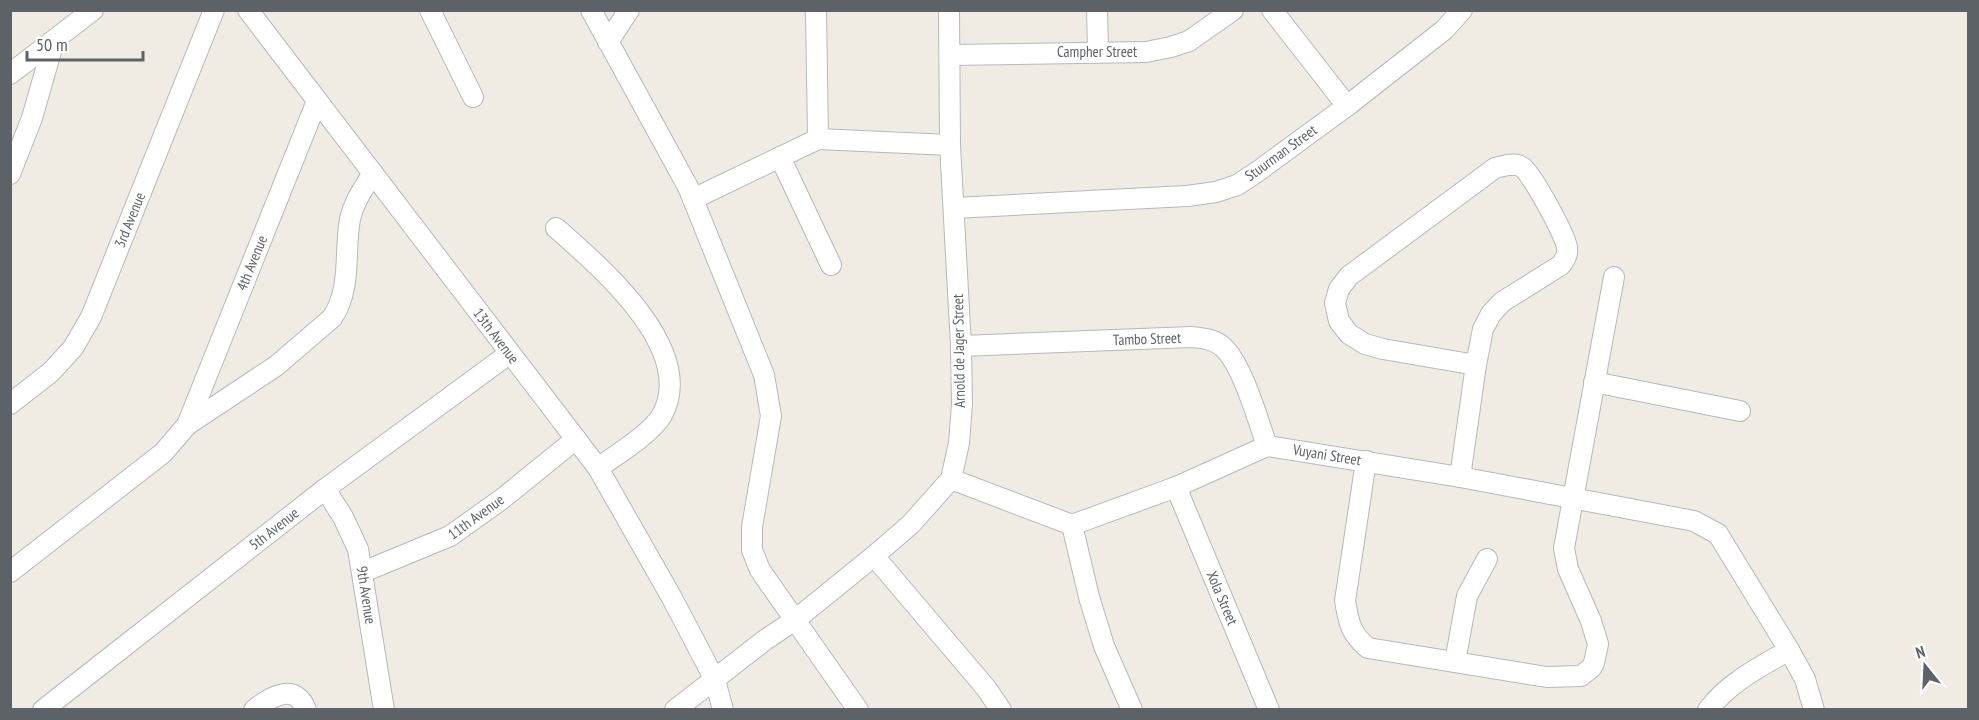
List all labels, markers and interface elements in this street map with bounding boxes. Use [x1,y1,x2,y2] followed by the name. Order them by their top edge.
[27,24,142,62] scale bar
[36,33,68,56] text: 50 m
[1057,42,1137,61] street label: Campher Street
[1241,120,1320,185] street label: Stuurman Street
[110,189,149,250] street label: 3rd Avenue
[232,232,271,293] street label: 4th Avenue
[948,294,969,408] street label: Arnold de Jager Street
[469,304,524,367] street label: 13th Avenue
[1112,328,1182,349] street label: Tambo Street
[1291,440,1362,469] street label: Vuyani Street
[444,490,508,543] street label: 11th Avenue
[245,503,302,554] street label: 5th Avenue
[353,565,380,625] street label: 9th Avenue
[1203,568,1242,628] street label: Xola Street
[1895,636,1955,696] north arrow
[1913,641,1928,663] text: N

